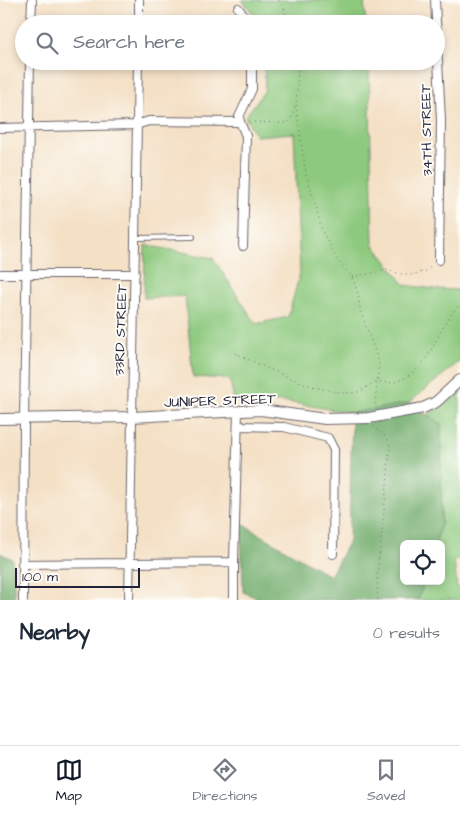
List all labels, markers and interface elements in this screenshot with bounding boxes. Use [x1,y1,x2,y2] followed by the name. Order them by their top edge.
[15,15,445,70] search box
[33,29,61,57] icon: search
[73,29,185,56] text: Search here
[416,83,438,176] street label: 34TH STREET
[109,283,133,376] street label: 33RD STREET
[164,389,277,413] street label: JUNIPER STREET
[400,540,445,585] map controls
[400,540,445,585] button: locate
[15,565,140,588] scale bar
[22,567,58,587] text: 100 m
[20,618,90,647] text: Nearby
[373,622,440,644] text: 0 results
[55,756,83,806] tab: Map
[192,756,257,806] tab: Directions
[367,756,405,806] tab: Saved

